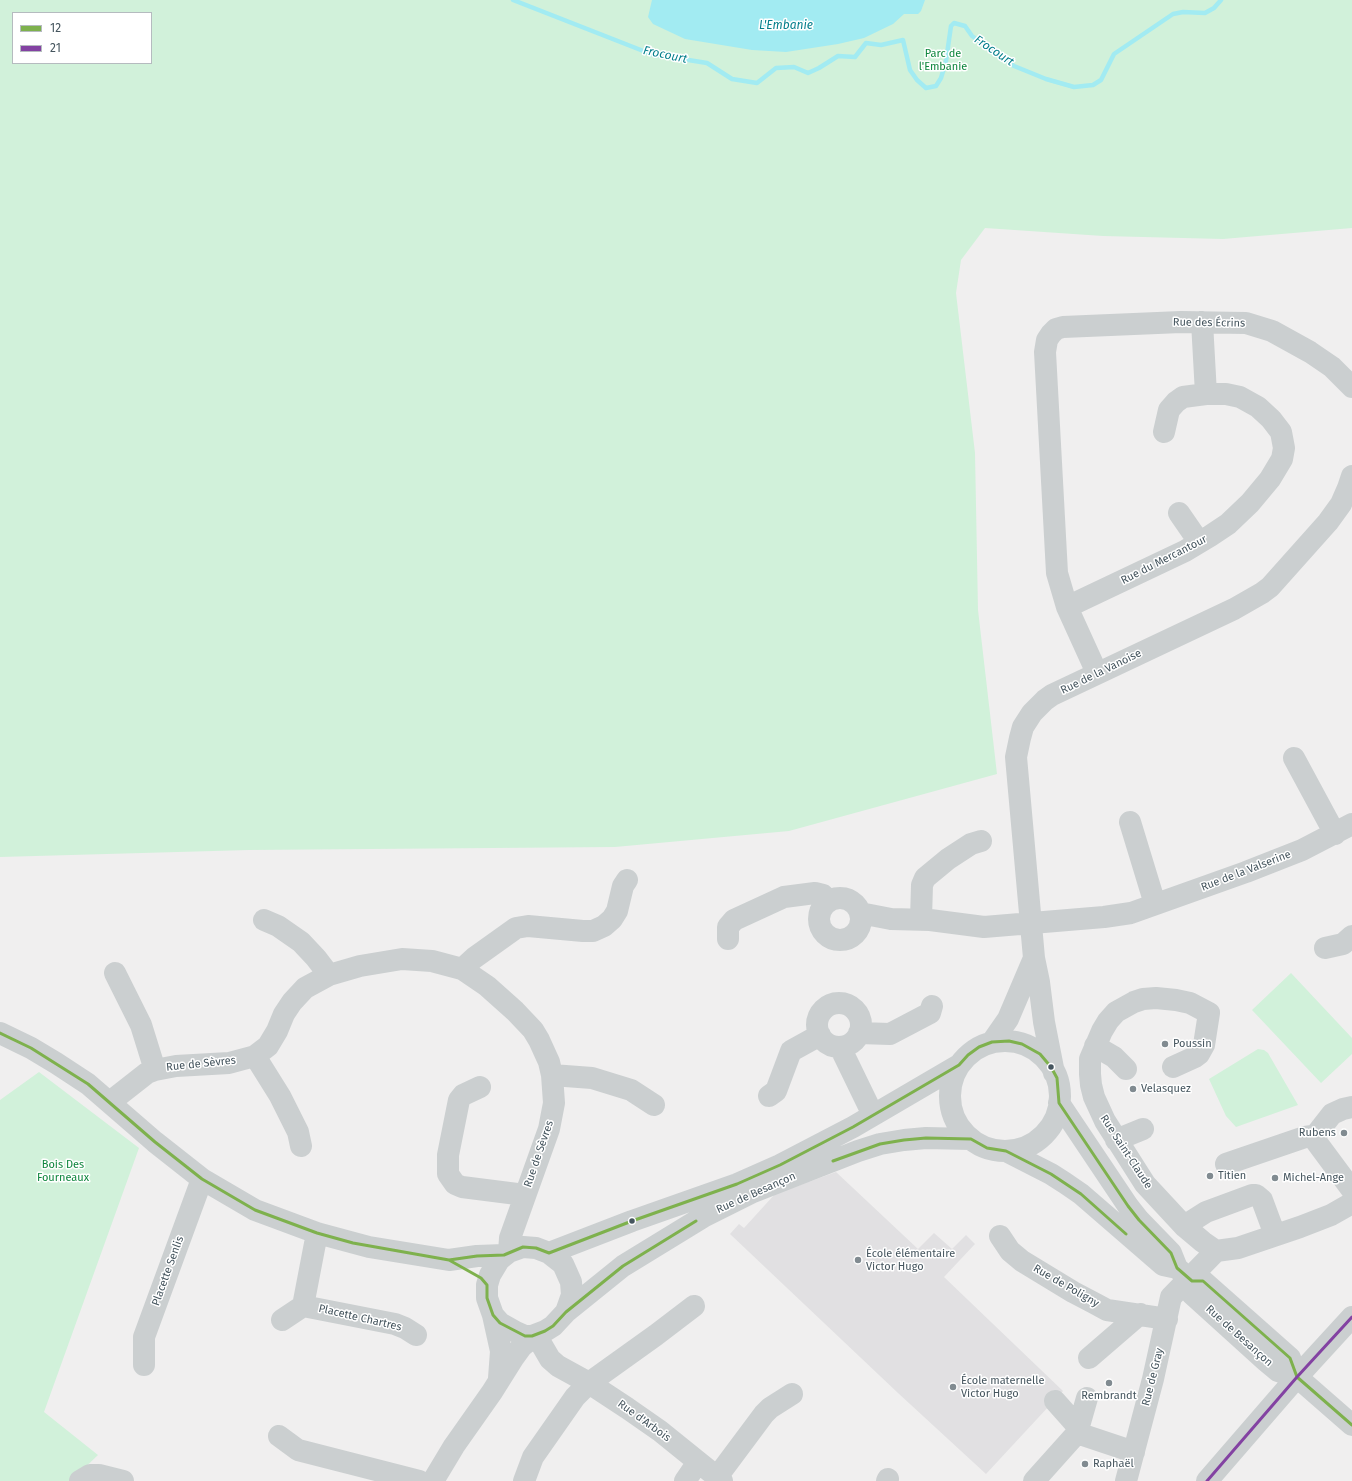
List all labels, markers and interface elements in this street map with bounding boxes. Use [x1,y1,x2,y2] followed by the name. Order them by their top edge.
[12,12,152,64] legend
[759,19,813,33] water label: L'Embanie
[50,21,61,35] text: 12
[971,33,1017,69] water label: Frocourt
[50,41,61,55] text: 21
[642,43,688,67] water label: Frocourt
[919,47,967,73] park label: Parc de l'Embanie
[1173,316,1245,330] street label: Rue des Écrins
[1119,533,1209,587] street label: Rue du Mercantour
[1058,647,1144,697] street label: Rue de la Vanoise
[1199,848,1293,894] street label: Rue de la Valserine
[1173,1037,1212,1051] place label: Poussin
[1160,1039,1170,1049] marker: Poussin
[166,1054,236,1074] street label: Rue de Sèvres
[1046,1062,1056,1072] unlabelled marker
[1141,1082,1191,1096] place label: Velasquez
[1128,1084,1138,1094] marker: Velasquez
[1097,1112,1155,1192] street label: Rue Saint-Claude
[521,1119,557,1189] street label: Rue de Sèvres
[1299,1126,1336,1140] place label: Rubens
[1339,1128,1349,1138] marker: Rubens
[37,1158,89,1184] park label: Bois Des Fourneaux
[1218,1169,1246,1183] place label: Titien
[714,1170,798,1216] street label: Rue de Besançon
[1205,1171,1215,1181] marker: Titien
[1283,1171,1344,1185] place label: Michel-Ange
[1270,1173,1280,1183] marker: Michel-Ange
[627,1216,637,1226] unlabelled marker
[149,1234,187,1308] street label: Placette Senlis
[866,1247,955,1273] place label: École élémentaire Victor Hugo
[853,1255,863,1265] marker: École élémentaire Victor Hugo
[1031,1262,1101,1310] street label: Rue de Poligny
[317,1302,403,1334] street label: Placette Chartres
[1203,1302,1275,1370] street label: Rue de Besançon
[1139,1347,1167,1407] street label: Rue de Gray
[961,1374,1044,1400] place label: École maternelle Victor Hugo
[1104,1378,1114,1388] marker: Rembrandt
[948,1382,958,1392] marker: École maternelle Victor Hugo
[1081,1389,1137,1403] place label: Rembrandt
[615,1397,673,1445] street label: Rue d'Arbois
[1093,1457,1134,1471] place label: Raphaël
[1080,1459,1090,1469] marker: Raphaël

